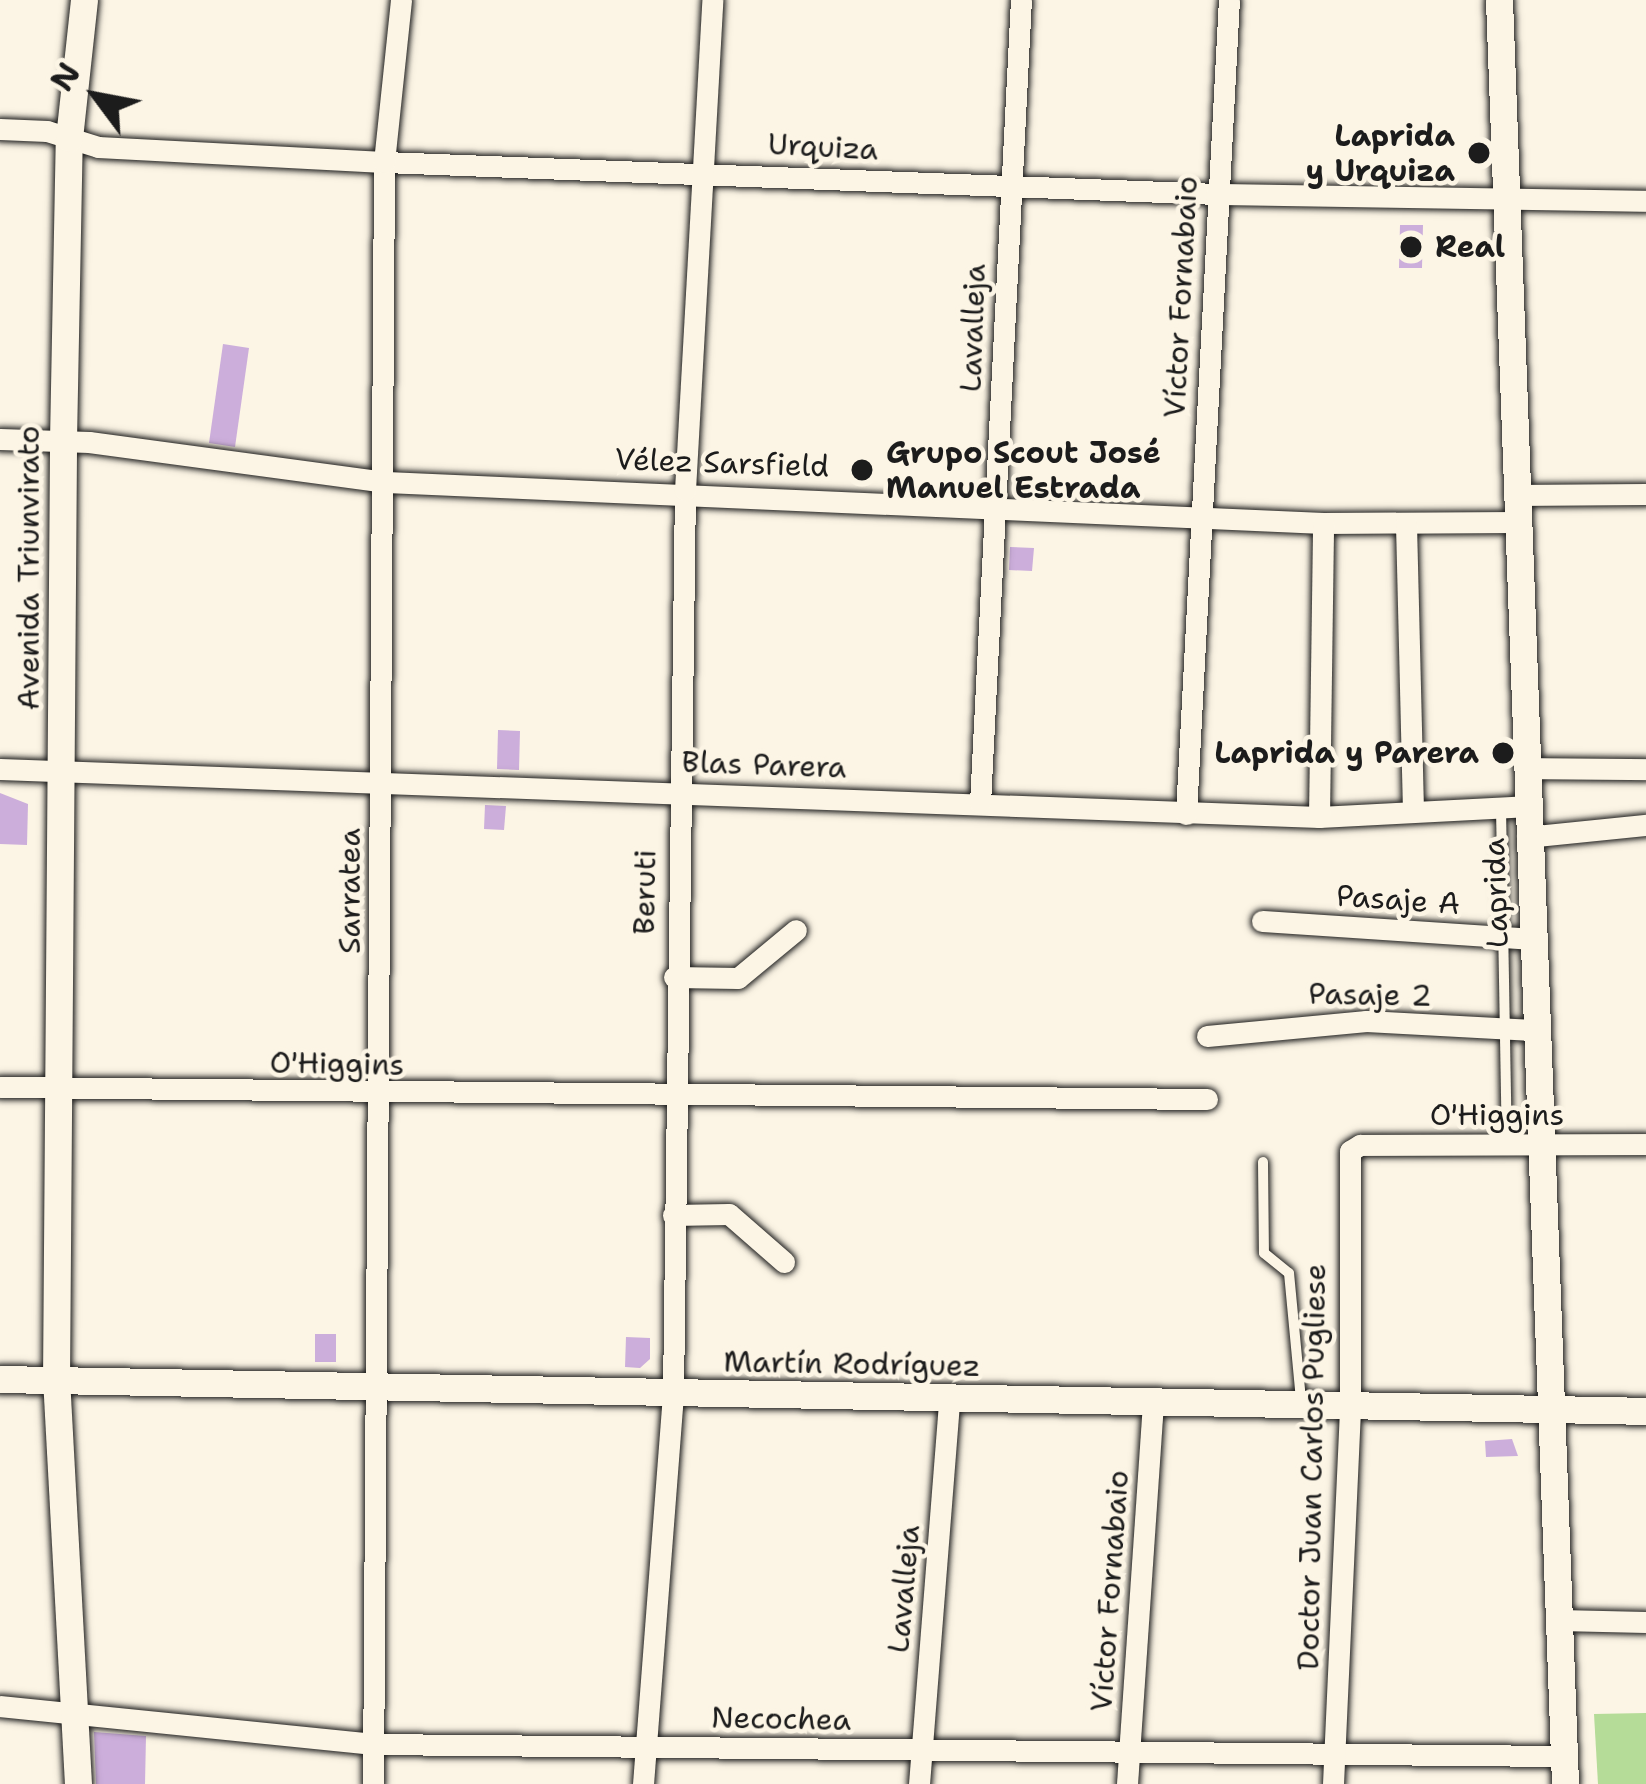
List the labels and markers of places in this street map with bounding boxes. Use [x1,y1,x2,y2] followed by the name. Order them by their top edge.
[1306,118,1455,188] place label: Laprida y Urquiza
[1466,140,1492,166] marker: Laprida y Urquiza
[1435,229,1505,265] place label: Real
[1398,234,1424,260] marker: Real
[886,435,1161,506] place label: Grupo Scout José Manuel Estrada
[849,457,875,483] marker: Grupo Scout José Manuel Estrada
[1215,735,1479,771] place label: Laprida y Parera
[1490,740,1516,766] marker: Laprida y Parera

